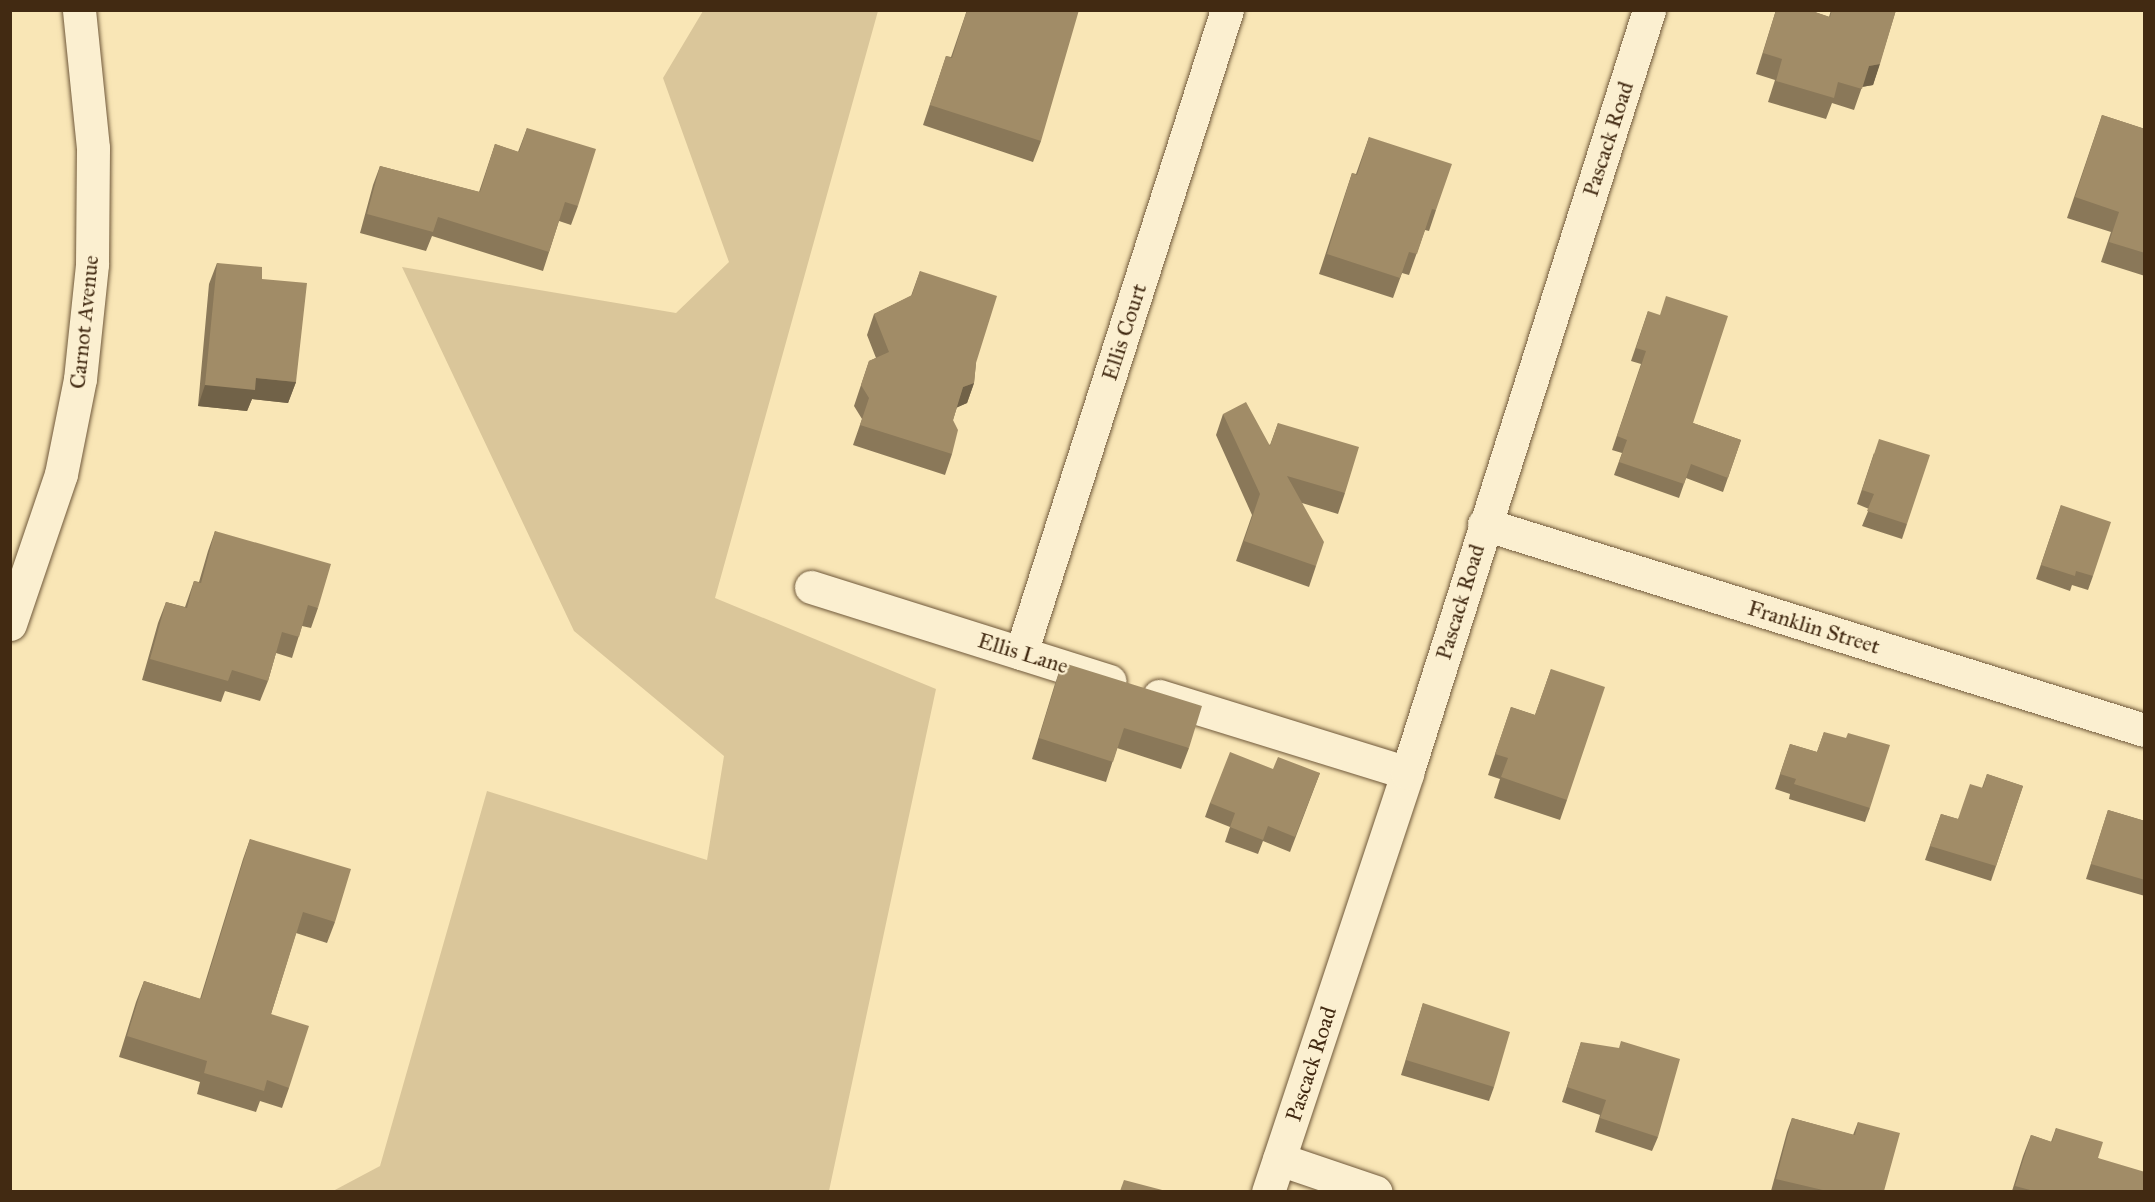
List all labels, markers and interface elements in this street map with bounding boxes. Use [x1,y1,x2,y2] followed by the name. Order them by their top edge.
[1577,78,1639,200] street label: Pascack Road
[64,254,104,390] street label: Carnot Avenue
[1096,280,1152,384] street label: Ellis Court
[1430,541,1490,663] street label: Pascack Road
[1745,594,1883,660] street label: Franklin Street
[975,627,1071,679] street label: Ellis Lane
[1280,1003,1342,1125] street label: Pascack Road

